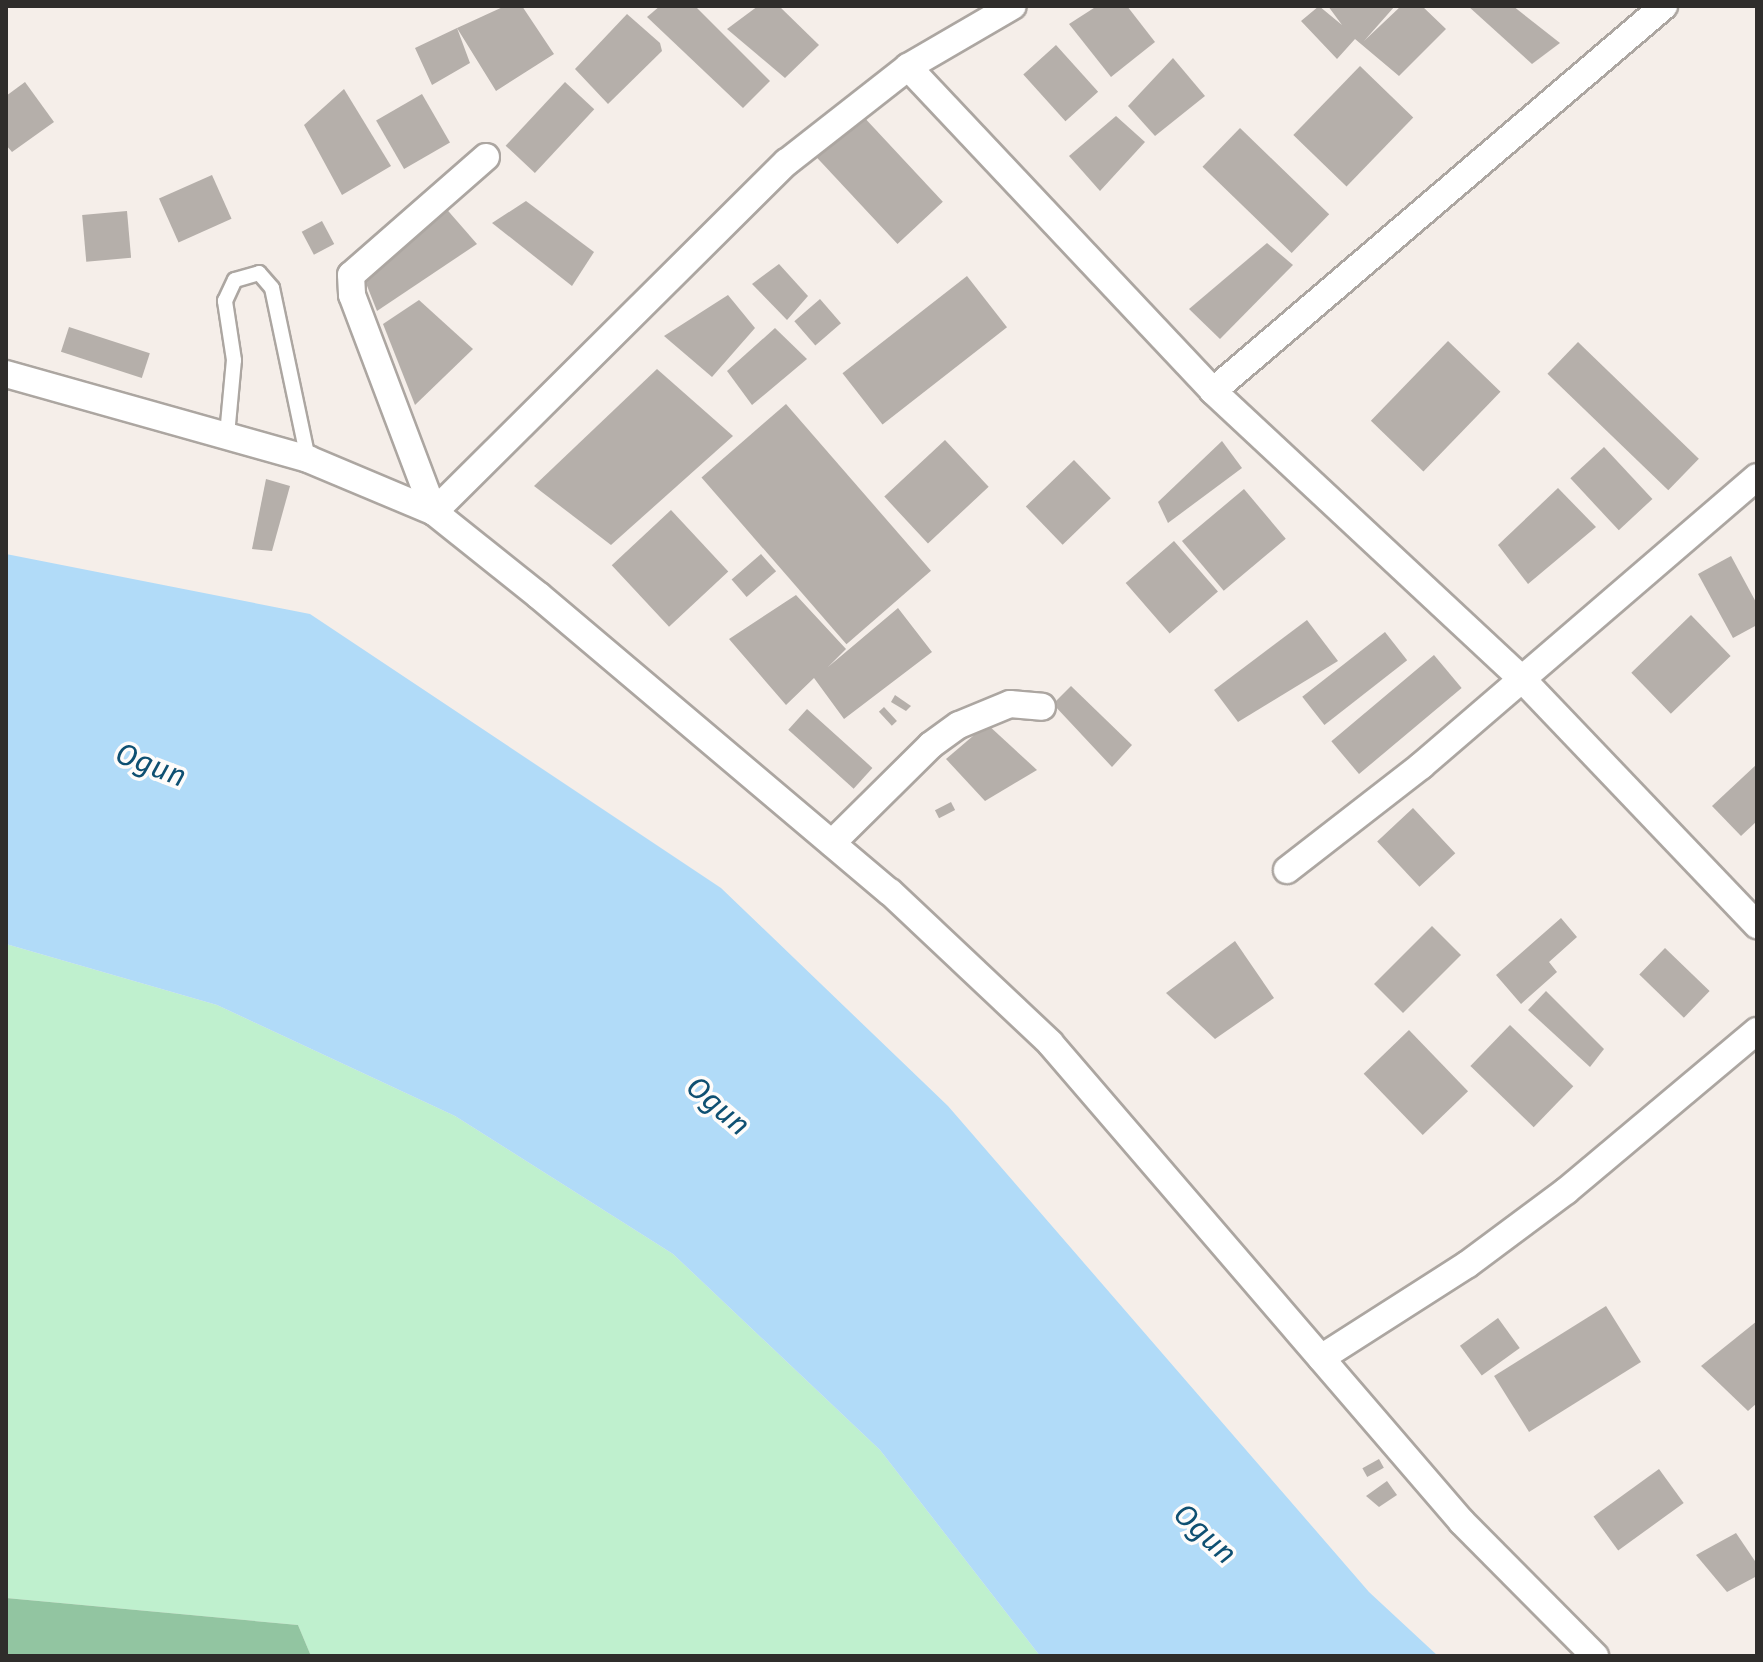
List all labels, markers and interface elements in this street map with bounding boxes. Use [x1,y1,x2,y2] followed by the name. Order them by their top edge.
[111,735,191,795] water label: Ogun
[679,1069,757,1143] water label: Ogun
[1166,1496,1244,1572] water label: Ogun

